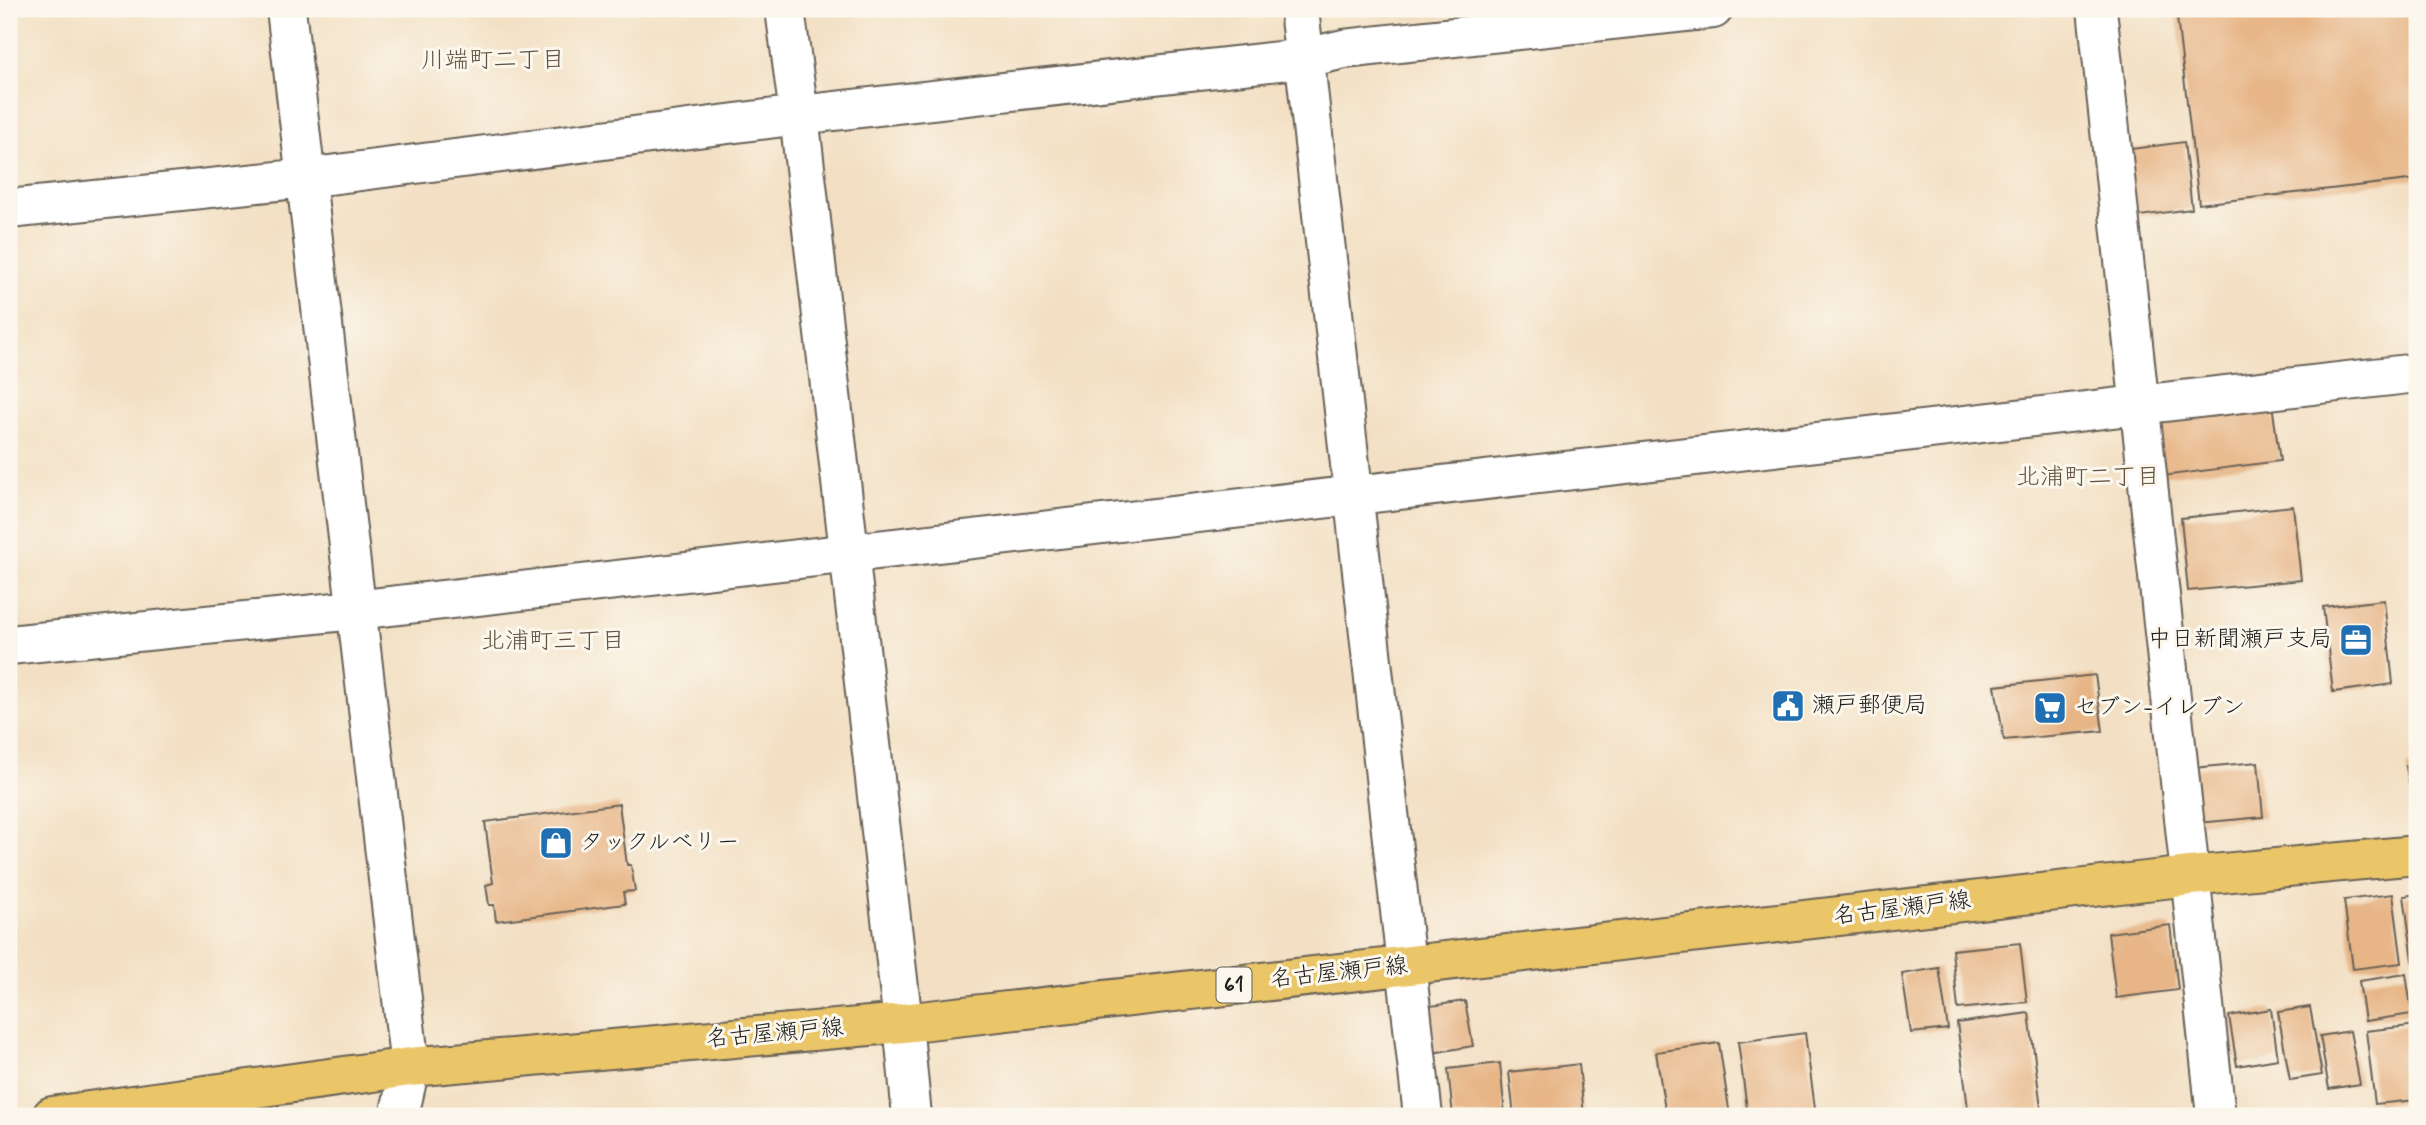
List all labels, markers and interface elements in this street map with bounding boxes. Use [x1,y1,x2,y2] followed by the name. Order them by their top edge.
[421,45,565,76] district label: 川端町二丁目
[2016,462,2160,493] district label: 北浦町二丁目
[2337,621,2375,659] office icon: 中日新聞瀬戸支局
[2148,625,2332,655] place label: 中日新聞瀬戸支局
[481,626,625,657] district label: 北浦町三丁目
[1769,687,1807,725] public building icon: 瀬戸郵便局
[2031,689,2069,727] supermarket icon: セブン-イレブン
[1812,691,1927,721] place label: 瀬戸郵便局
[2074,693,2245,723] place label: セブン-イレブン
[537,824,575,862] shop icon: タックルベリー
[580,828,740,858] place label: タックルベリー
[1832,886,1972,932] street label: 名古屋瀬戸線
[1269,951,1409,995] street label: 名古屋瀬戸線
[1216,968,1252,1002] road number: 61
[705,1013,845,1055] street label: 名古屋瀬戸線

